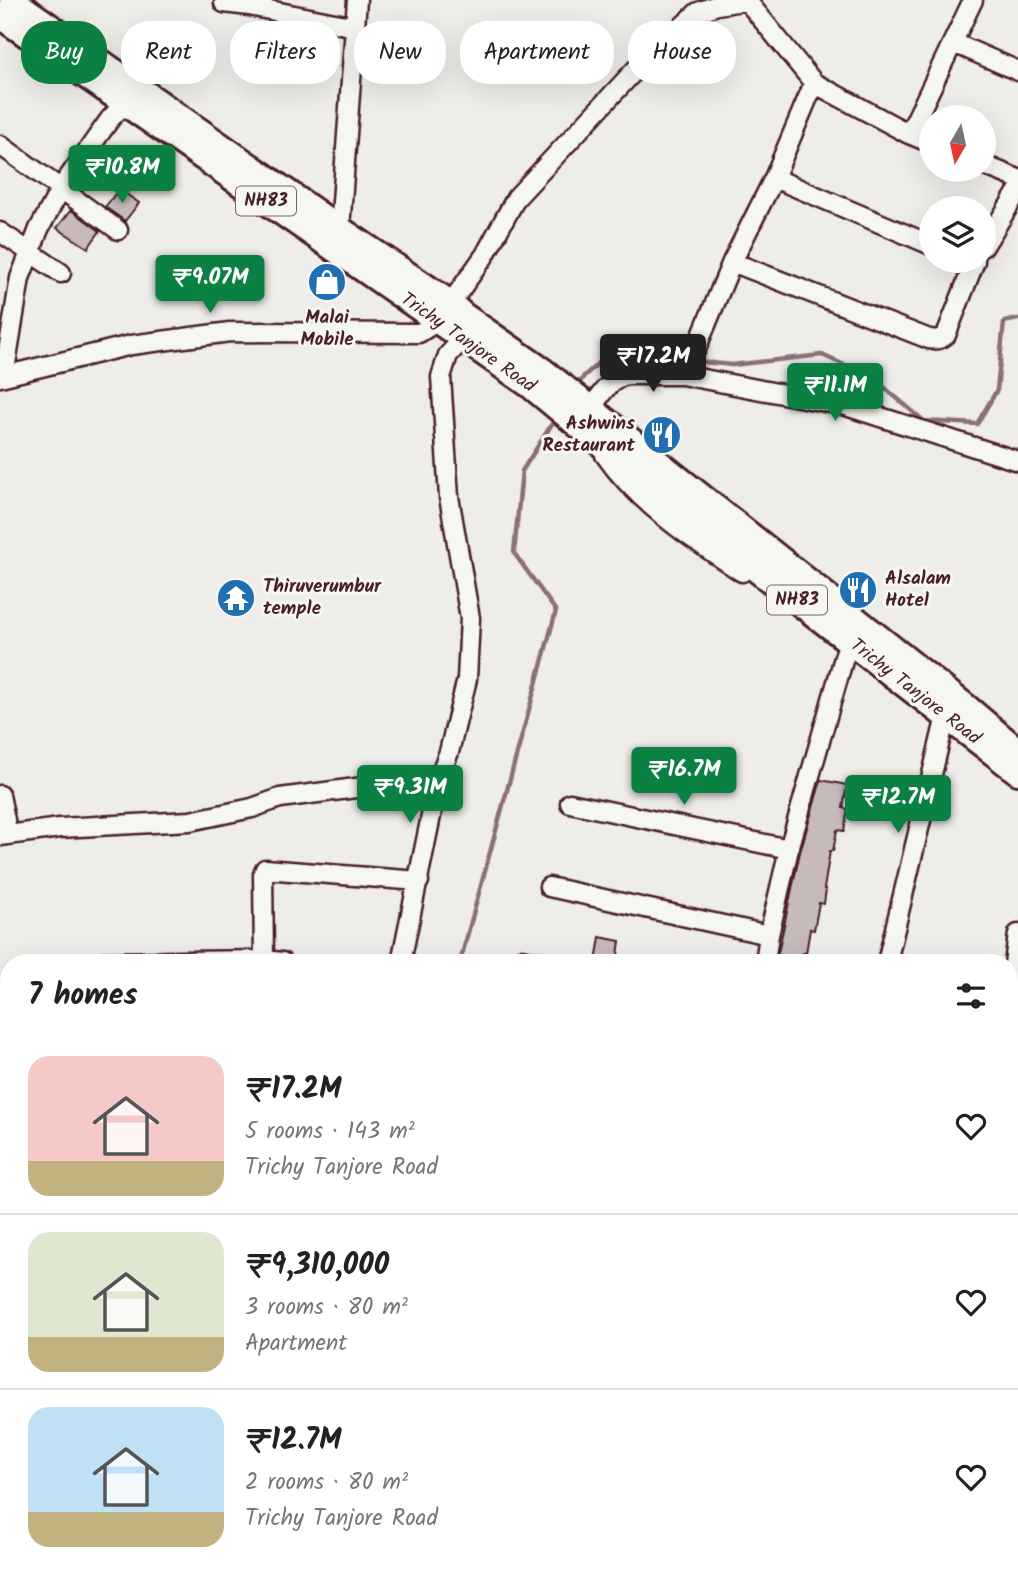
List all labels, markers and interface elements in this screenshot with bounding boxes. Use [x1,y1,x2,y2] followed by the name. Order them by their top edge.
[21,21,107,84] chip: Buy
[121,21,216,84] chip: Rent
[230,21,340,84] chip: Filters
[354,21,446,84] chip: New
[460,21,614,84] chip: Apartment
[628,21,736,84] chip: House
[919,105,996,182] north arrow
[919,105,996,273] map controls
[65,146,179,205] pin: ₹10.8M
[84,150,160,186] text: ₹10.8M
[236,186,296,216] road number: NH83
[919,196,996,273] button: layers
[153,256,267,315] pin: ₹9.07M
[171,260,249,296] text: ₹9.07M
[306,261,348,303] shop icon: Malai Mobile
[394,285,542,401] street label: Trichy Tanjore Road
[300,303,354,355] place label: Malai Mobile
[596,334,710,394] pin: ₹17.2M
[616,339,690,375] text: ₹17.2M
[778,364,892,423] pin: ₹11.1M
[803,368,867,404] text: ₹11.1M
[542,409,635,461] place label: Ashwins Restaurant
[641,414,683,456] restaurant icon: Ashwins Restaurant
[885,564,951,616] place label: Alsalam Hotel
[837,569,879,611] restaurant icon: Alsalam Hotel
[263,572,382,624] place label: Thiruverumbur temple
[215,577,257,619] temple icon: Thiruverumbur temple
[767,586,827,614] road number: NH83
[843,631,987,753] street label: Trichy Tanjore Road
[627,748,741,807] pin: ₹16.7M
[647,752,721,788] text: ₹16.7M
[353,766,467,825] pin: ₹9.31M
[373,770,447,806] text: ₹9.31M
[841,776,955,835] pin: ₹12.7M
[861,780,935,816] text: ₹12.7M
[28,972,138,1020] text: 7 homes
[952,977,990,1015] icon: filters
[245,1066,342,1114] text: ₹17.2M
[84,1084,168,1168] icon: home
[952,1107,990,1145] icon: heart
[245,1114,415,1150] text: 5 rooms · 143 m²
[245,1150,438,1186] text: Trichy Tanjore Road
[245,1242,389,1290] text: ₹9,310,000
[84,1260,168,1344] icon: home
[952,1283,990,1321] icon: heart
[245,1290,408,1326] text: 3 rooms · 80 m²
[245,1326,347,1362] text: Apartment
[245,1417,342,1465] text: ₹12.7M
[84,1435,168,1519] icon: home
[952,1458,990,1496] icon: heart
[245,1465,408,1501] text: 2 rooms · 80 m²
[245,1501,438,1537] text: Trichy Tanjore Road

